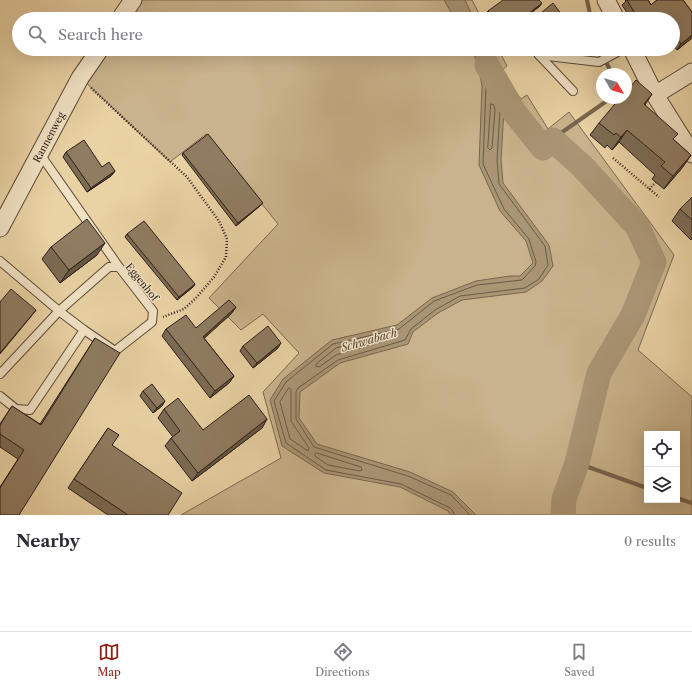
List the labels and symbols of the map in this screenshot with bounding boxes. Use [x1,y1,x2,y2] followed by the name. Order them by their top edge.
[596,68,632,104] north arrow
[30,109,68,165] street label: Rannenweg
[123,260,162,305] street label: Eggenhof
[338,325,399,355] water label: Schwabach

